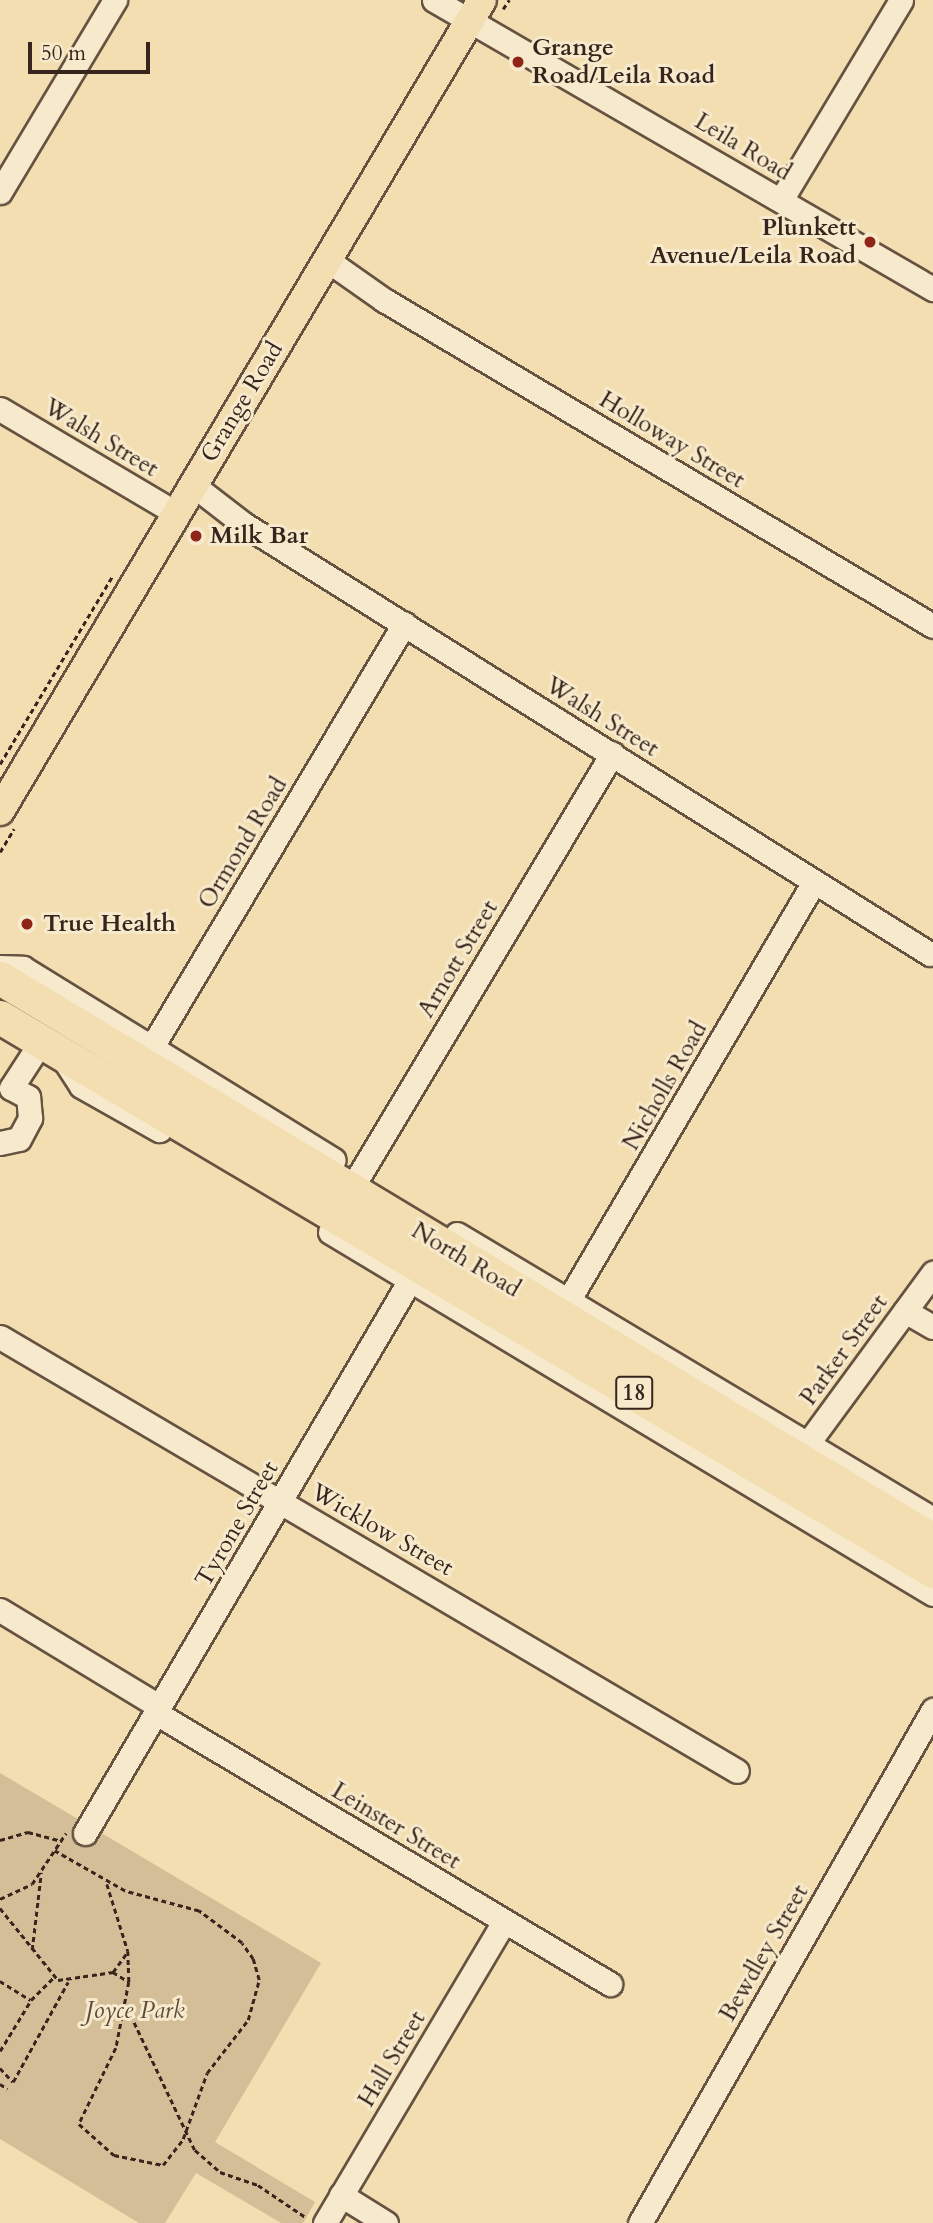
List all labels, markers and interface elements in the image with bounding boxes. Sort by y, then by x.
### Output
scale bar [32,28,154,72]
place label: Grange Road/Leila Road [532,34,715,90]
text: 50 m [41,39,86,68]
marker: Grange Road/Leila Road [510,54,526,70]
street label: Leila Road [689,107,797,187]
place label: Plunkett Avenue/Leila Road [650,214,856,270]
marker: Plunkett Avenue/Leila Road [862,234,878,250]
street label: Grange Road [195,337,289,467]
street label: Holloway Street [594,385,750,495]
street label: Walsh Street [39,393,163,483]
place label: Milk Bar [210,522,308,550]
marker: Milk Bar [188,528,204,544]
street label: Walsh Street [540,671,664,763]
street label: Ormond Road [192,772,294,914]
street label: Arnott Street [412,895,504,1023]
place label: True Health [43,910,176,938]
marker: True Health [17,914,37,934]
street label: Nicholls Road [617,1017,713,1155]
street label: North Road [406,1216,526,1304]
street label: Parker Street [794,1289,894,1411]
road number: 18 [615,1374,653,1412]
street label: Tyrone Street [189,1456,285,1592]
street label: Wicklow Street [306,1478,458,1582]
street label: Leinster Street [326,1776,466,1876]
street label: Bewdley Street [713,1880,815,2026]
park label: Joyce Park [85,1997,185,2025]
street label: Hall Street [352,2006,432,2112]

